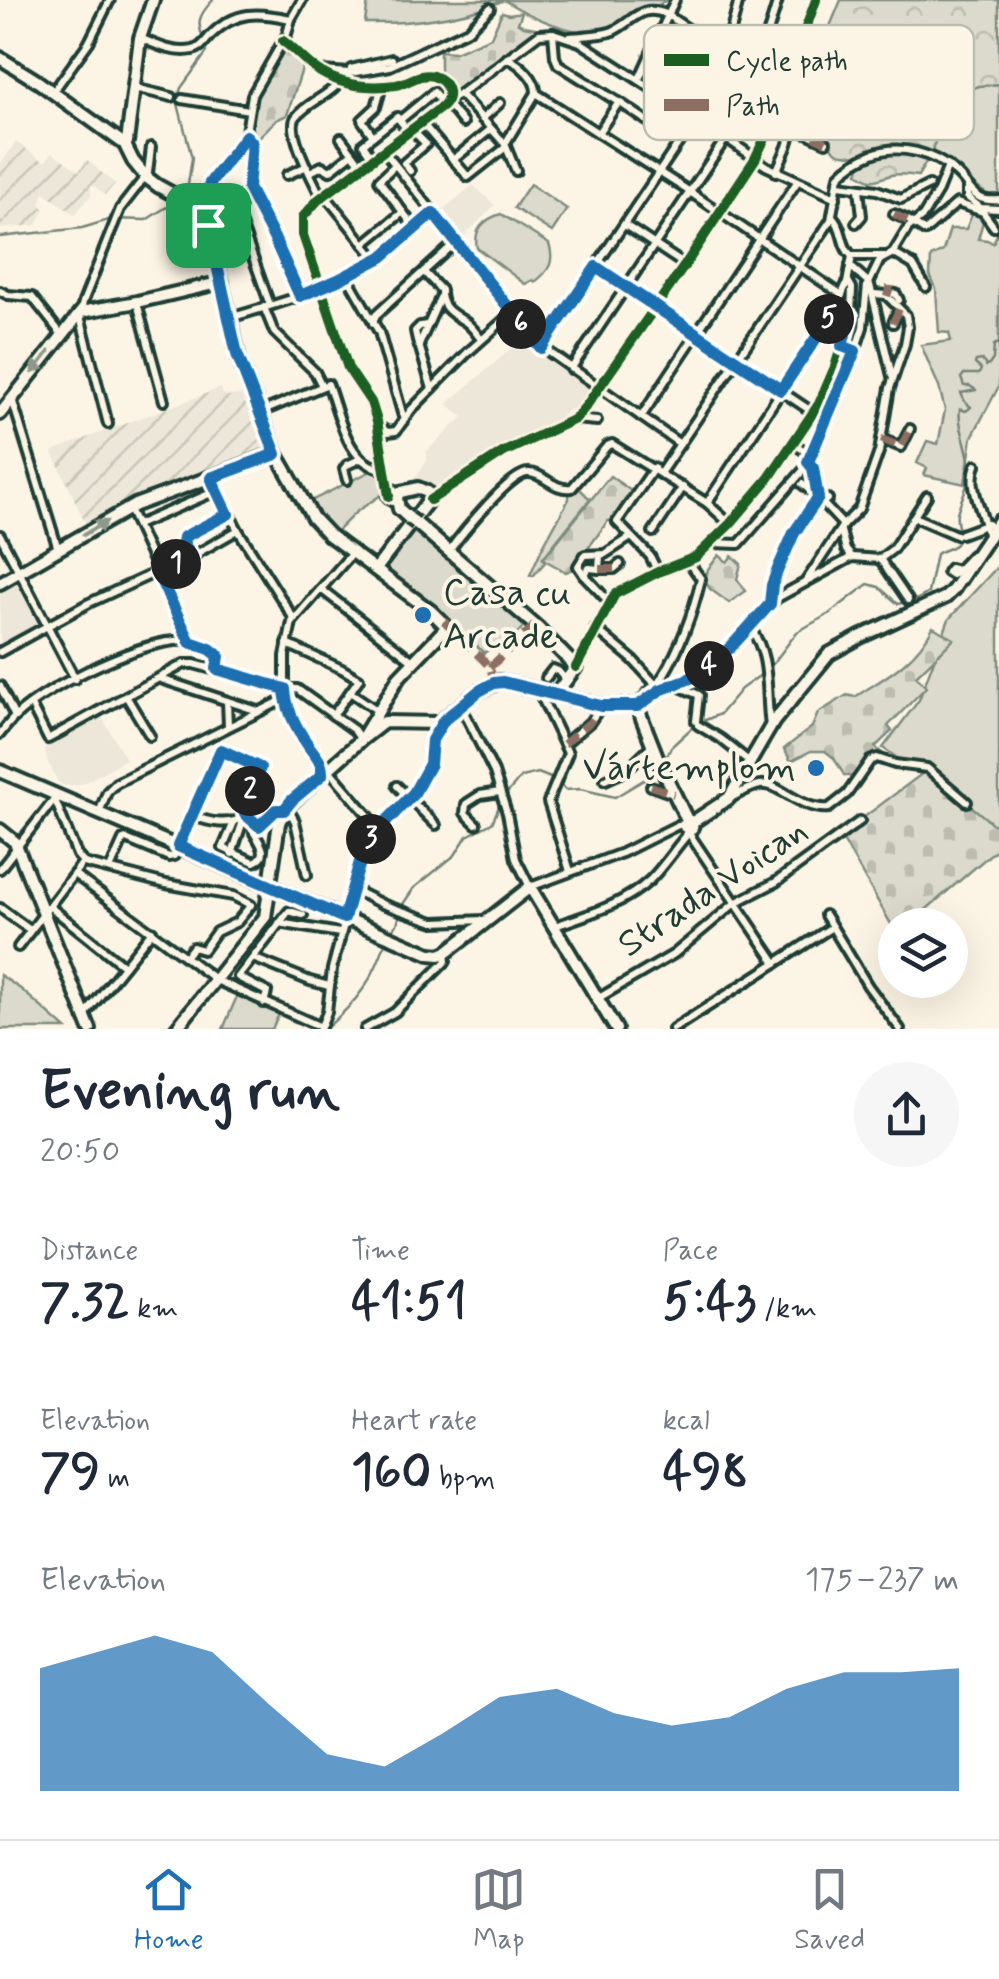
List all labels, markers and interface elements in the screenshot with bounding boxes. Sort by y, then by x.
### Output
legend [644,25,974,140]
text: Cycle path [726,44,848,81]
text: Path [726,89,780,126]
pin [166,183,251,268]
icon: arrive [181,198,236,253]
pin: 5 [804,294,854,344]
pin: 6 [496,299,546,349]
text: 5 [821,300,837,337]
text: 6 [514,305,528,342]
one-way arrow [31,349,52,374]
one-way arrow [81,520,109,537]
pin: 1 [151,539,201,589]
text: 1 [170,545,182,582]
place label: Casa cu Arcade [443,569,571,662]
marker: Casa cu Arcade [412,604,434,626]
pin: 4 [684,641,734,691]
text: 4 [701,647,717,684]
place label: Vártemplom [583,744,796,793]
marker: Vártemplom [805,757,827,779]
pin: 2 [225,766,275,816]
text: 2 [243,772,257,809]
street label: Strada Voican [609,807,817,969]
pin: 3 [346,814,396,864]
text: 3 [365,820,377,857]
map controls [878,908,968,998]
button: layers [878,908,968,998]
text: Evening run [40,1057,340,1129]
button: share [854,1062,959,1167]
text: 20:50 [40,1131,120,1173]
text: Distance [40,1233,138,1270]
text: Time [351,1233,410,1270]
text: Pace [663,1233,718,1270]
text: 7.32 [40,1270,130,1336]
text: 41:51 [351,1270,467,1336]
text: 5:43 [663,1270,756,1336]
text: km [130,1291,178,1328]
text: /km [756,1291,817,1328]
text: Elevation [40,1403,150,1440]
text: Heart rate [351,1403,477,1440]
text: kcal [663,1403,710,1440]
text: 79 [40,1440,100,1506]
text: 160 [351,1440,431,1506]
text: 498 [663,1440,749,1506]
text: m [100,1461,130,1498]
text: bpm [431,1461,495,1498]
text: Elevation [40,1559,166,1601]
text: 175–237 m [805,1559,959,1601]
tab: Home [134,1862,204,1959]
tab: Map [471,1862,526,1959]
tab: Saved [794,1862,865,1959]

